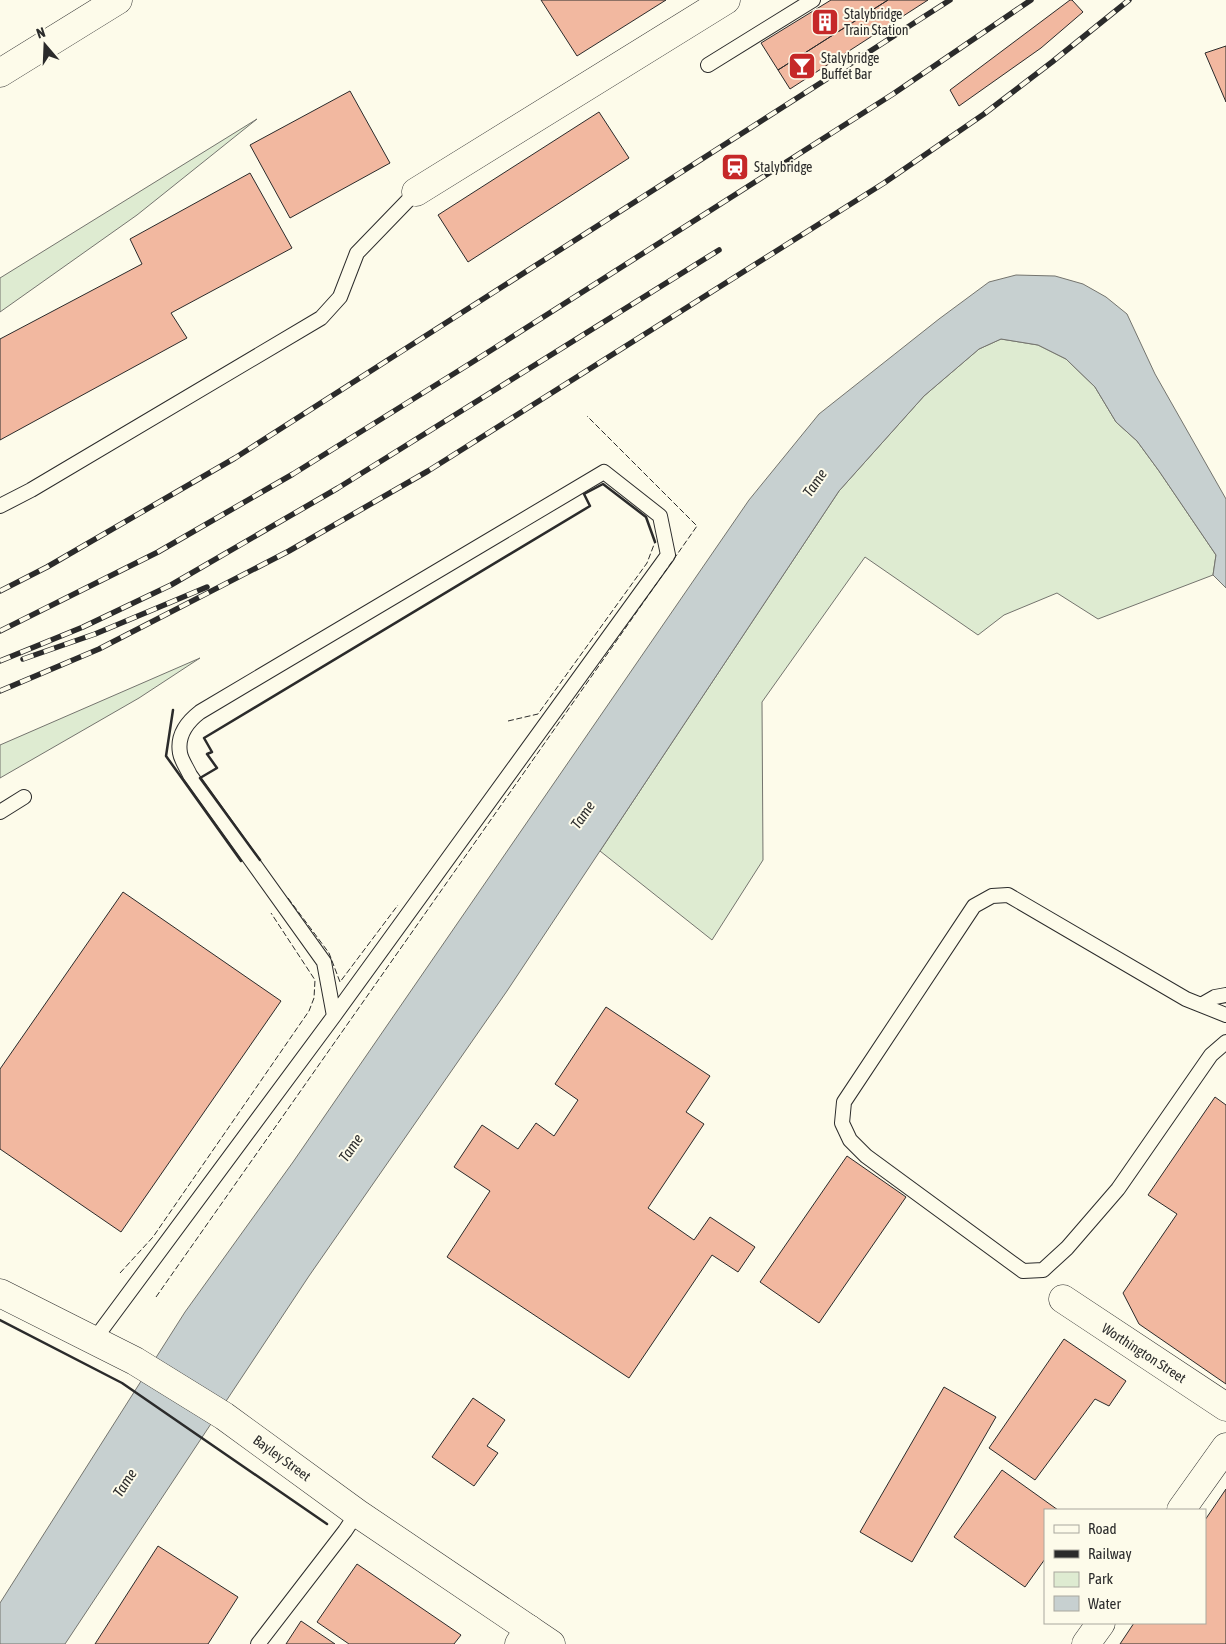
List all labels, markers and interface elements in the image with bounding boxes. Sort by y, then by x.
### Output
place label: Stalybridge Train Station [844,6,909,38]
building icon: Stalybridge Train Station [810,7,840,37]
north arrow [20,20,70,70]
text: N [34,24,47,42]
place label: Stalybridge Buffet Bar [821,50,879,82]
bar icon: Stalybridge Buffet Bar [787,51,817,81]
station icon: Stalybridge [720,152,750,182]
place label: Stalybridge [754,159,812,175]
water label: Tame [799,465,830,500]
water label: Tame [567,797,598,832]
water label: Tame [335,1130,366,1165]
street label: Worthington Street [1099,1320,1189,1386]
street label: Bayley Street [250,1432,314,1484]
water label: Tame [109,1465,140,1500]
legend [1044,1509,1206,1624]
text: Road [1088,1520,1117,1537]
text: Railway [1088,1545,1132,1562]
text: Park [1088,1570,1113,1587]
text: Water [1088,1595,1121,1612]

